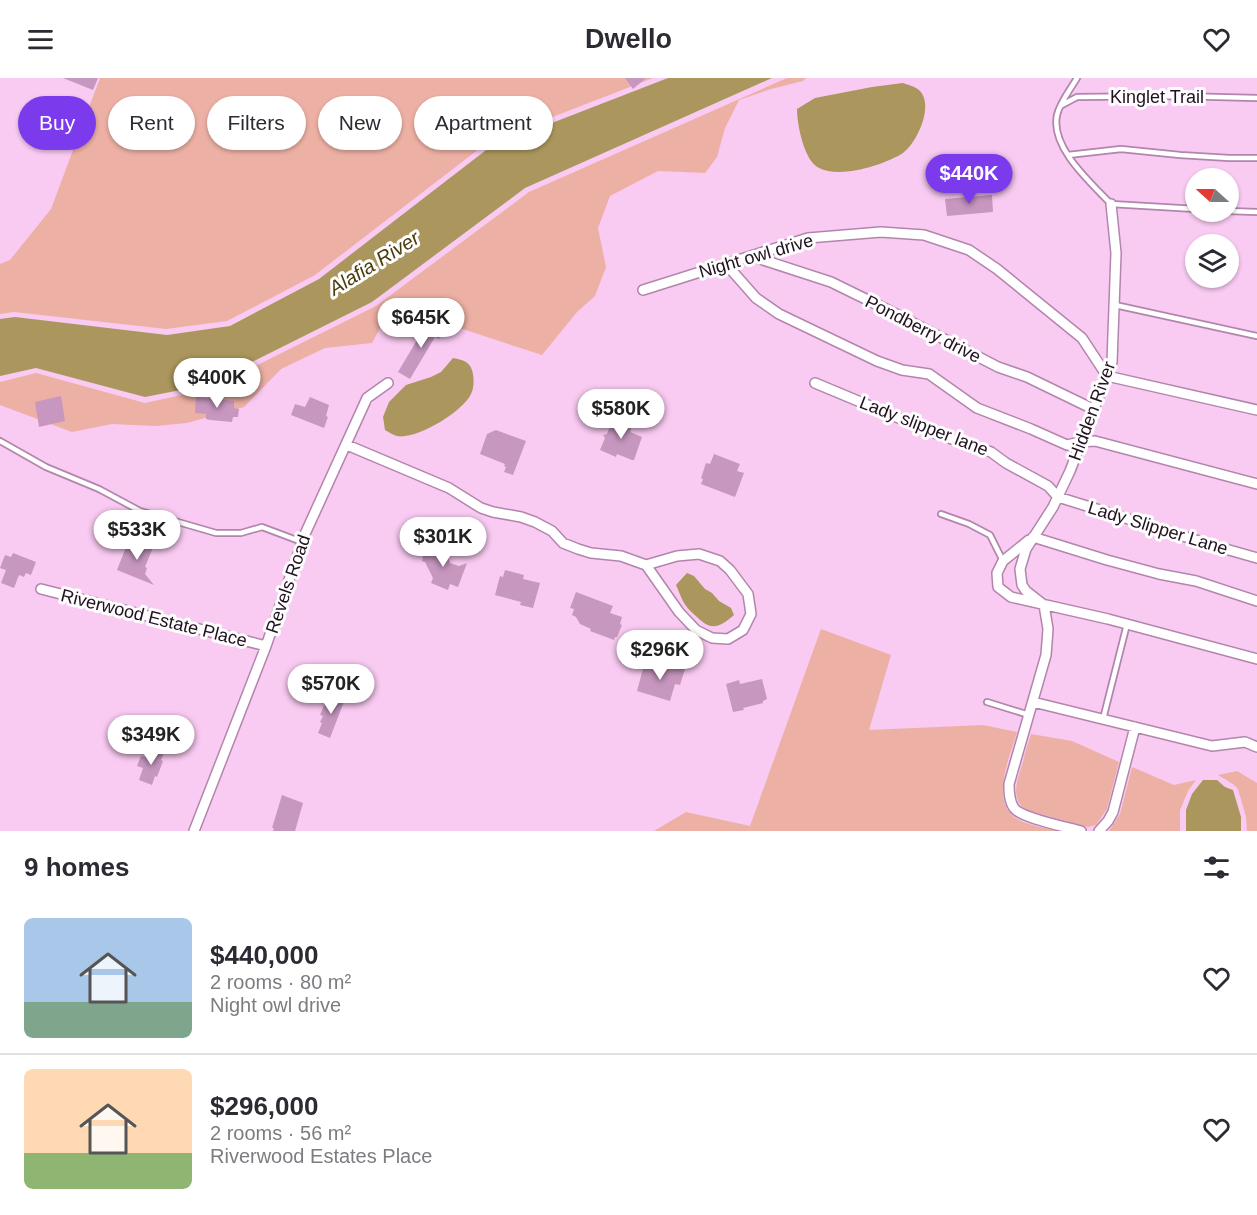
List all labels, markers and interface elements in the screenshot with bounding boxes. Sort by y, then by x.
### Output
icon: menu [24,23,57,56]
icon: heart [1200,23,1233,56]
text: Dwello [585,24,672,54]
street label: Kinglet Trail [1110,87,1204,107]
chip: Buy [18,96,96,150]
chip: Rent [108,96,195,150]
chip: Filters [207,96,306,150]
chip: New [318,96,402,150]
chip: Apartment [414,96,553,150]
pin: $440K [927,154,1011,205]
text: $440K [940,162,998,184]
north arrow [1185,168,1239,222]
map controls [1185,168,1239,288]
water label: Alafia River [324,226,424,300]
street label: Night owl drive [697,230,815,282]
button: layers [1185,234,1239,288]
street label: Pondberry drive [862,291,984,367]
pin: $645K [379,298,463,349]
text: $645K [392,306,450,328]
pin: $400K [175,358,259,409]
street label: Hidden River [1065,359,1119,463]
text: $400K [188,366,246,388]
pin: $580K [579,389,663,440]
street label: Lady slipper lane [857,392,991,460]
text: $580K [592,397,650,419]
street label: Lady Slipper Lane [1086,497,1230,559]
pin: $533K [95,510,179,561]
pin: $301K [401,517,485,568]
text: $533K [108,518,166,540]
text: $301K [414,525,472,547]
street label: Revels Road [262,532,314,636]
street label: Riverwood Estate Place [59,585,249,651]
pin: $296K [618,630,702,681]
text: $296K [631,638,689,660]
pin: $570K [289,664,373,715]
text: $570K [302,672,360,694]
pin: $349K [109,715,193,766]
text: $349K [122,723,180,745]
icon: filters [1200,851,1233,884]
text: 9 homes [24,852,130,882]
text: $440,000 [210,940,318,970]
icon: home [72,942,144,1014]
icon: heart [1200,962,1233,995]
text: 2 rooms · 80 m² [210,971,351,993]
text: Night owl drive [210,994,341,1016]
text: $296,000 [210,1091,318,1121]
icon: home [72,1093,144,1165]
icon: heart [1200,1113,1233,1146]
text: 2 rooms · 56 m² [210,1122,351,1144]
text: Riverwood Estates Place [210,1145,432,1167]

